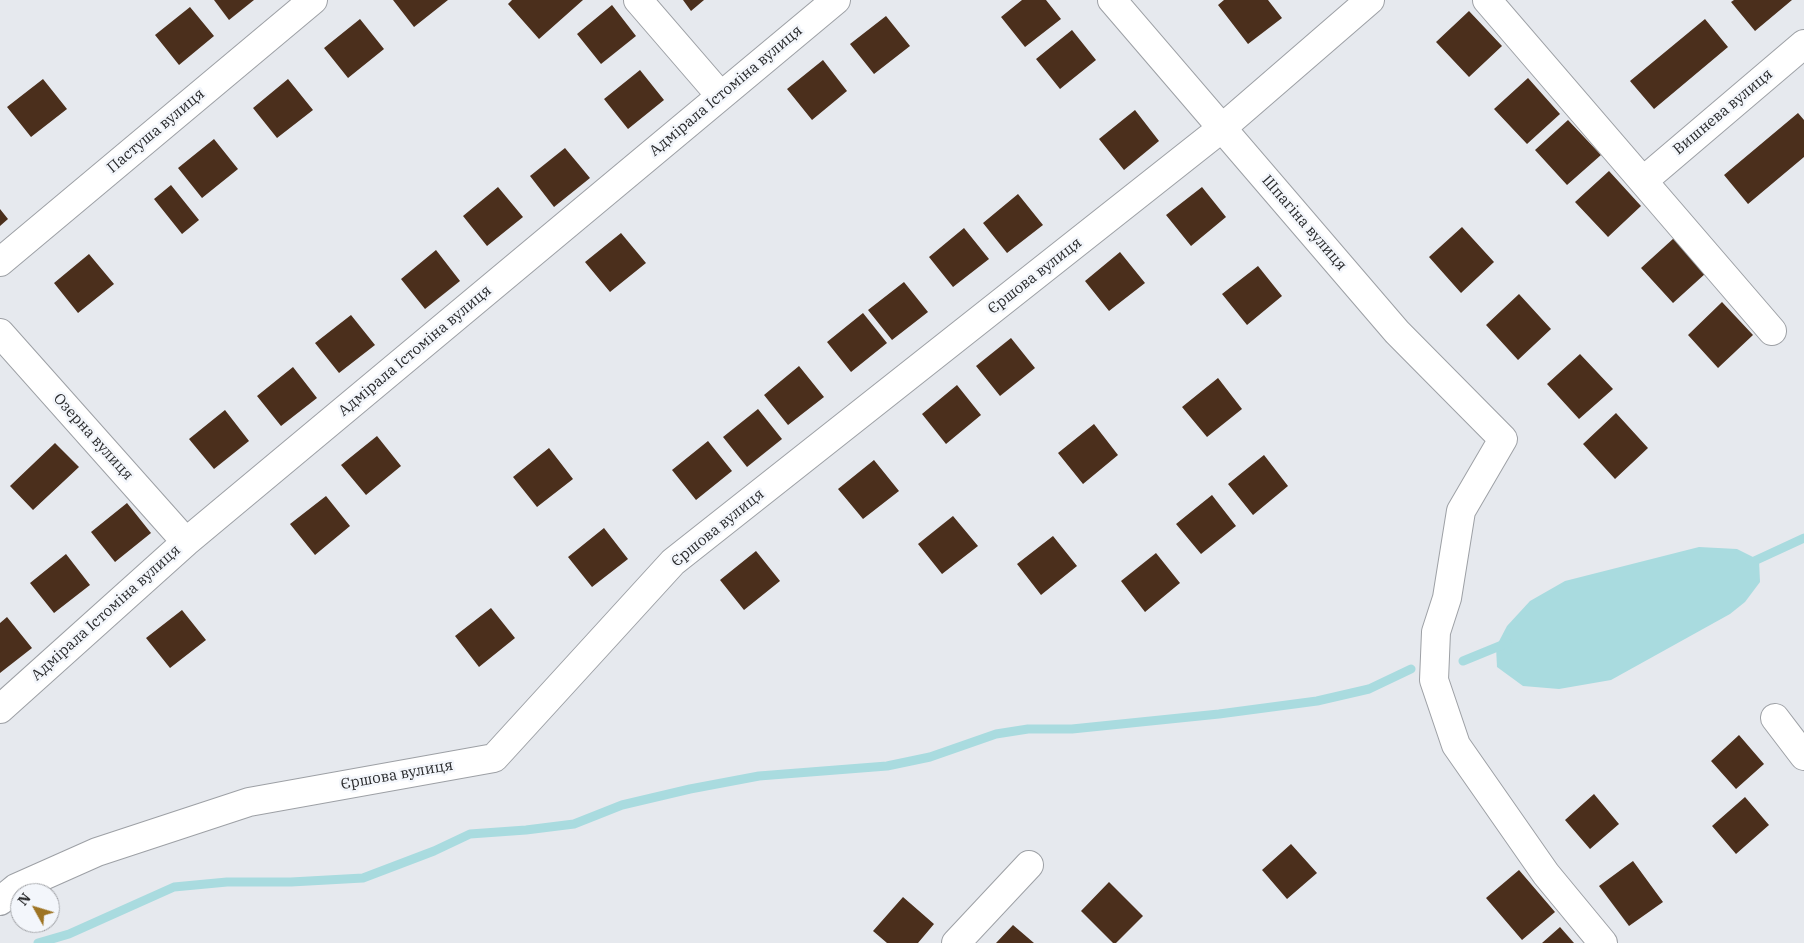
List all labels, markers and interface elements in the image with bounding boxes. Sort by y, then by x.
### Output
street label: Адмірала Істоміна вулиця [646,22,806,160]
street label: Вишнева вулиця [1670,65,1776,159]
street label: Пастуша вулиця [104,85,208,177]
street label: Шпагіна вулиця [1258,172,1350,274]
street label: Єршова вулиця [985,234,1085,318]
street label: Адмірала Істоміна вулиця [335,282,495,420]
street label: Озерна вулиця [49,390,137,484]
street label: Єршова вулиця [668,485,768,571]
street label: Адмірала Істоміна вулиця [28,541,184,685]
street label: Єршова вулиця [339,756,455,794]
north arrow [10,883,60,933]
text: N [14,889,35,909]

